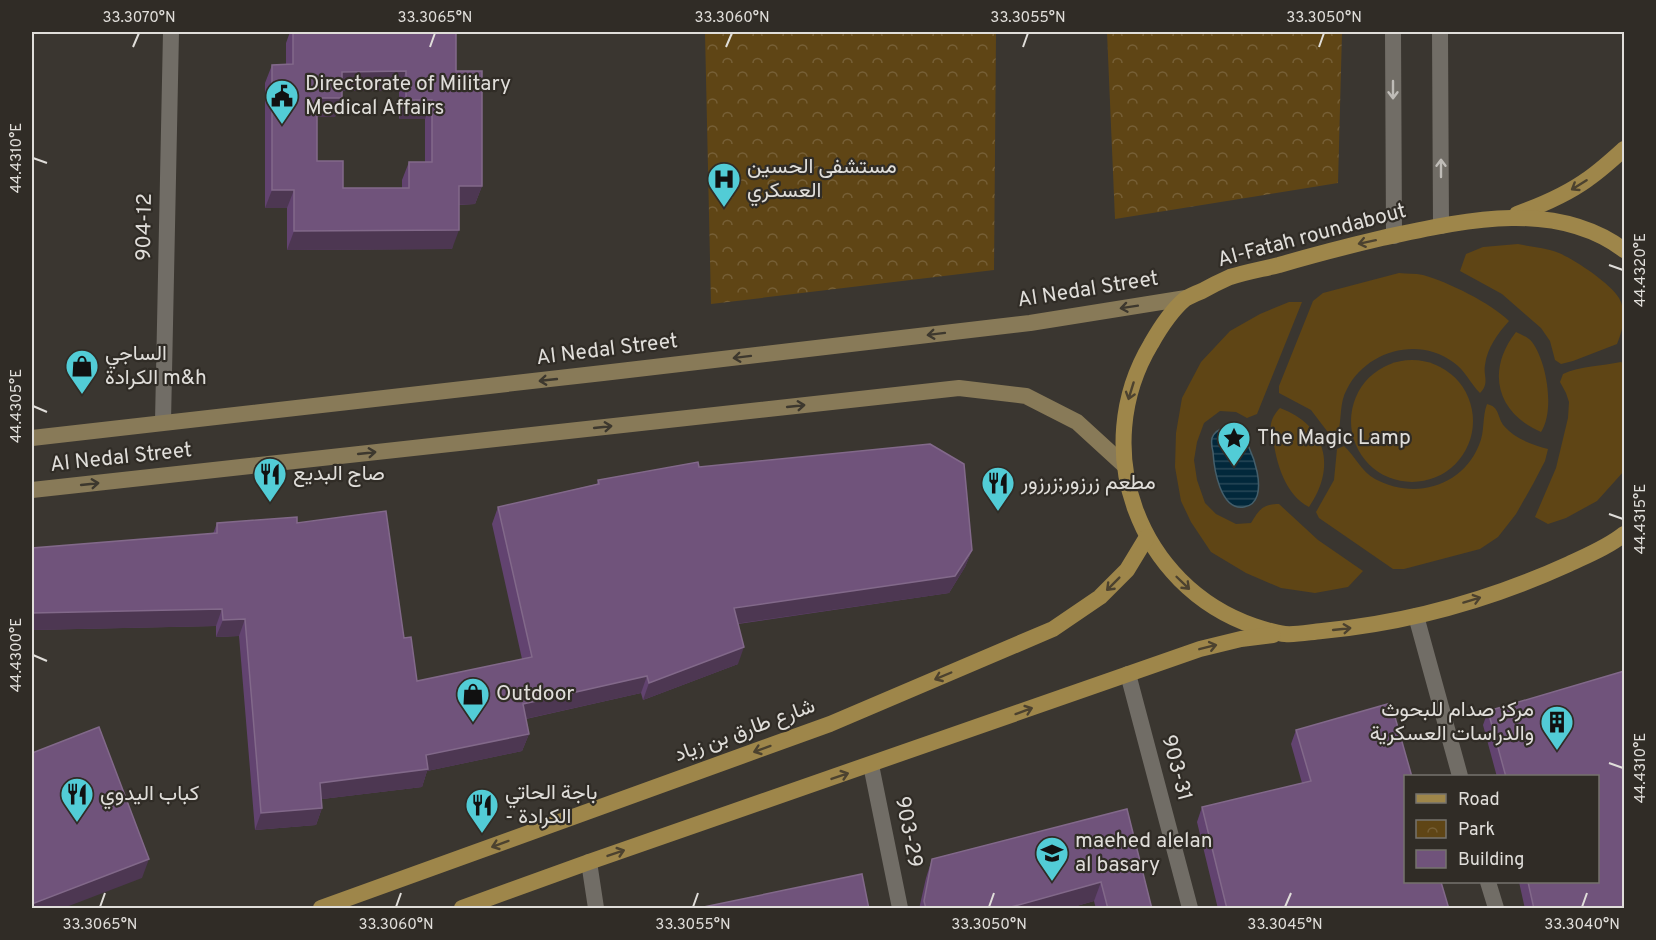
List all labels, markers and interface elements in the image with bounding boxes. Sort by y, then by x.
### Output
text: 33.3070°N [102,9,176,28]
text: 33.3065°N [398,9,472,28]
text: 33.3060°N [694,9,770,28]
text: 33.3055°N [990,9,1066,28]
text: 33.3050°N [1286,9,1362,28]
place label: Directorate of Military Medical Affairs [305,71,511,122]
public building icon: Directorate of Military Medical Affairs [264,78,300,125]
one-way arrow [1387,79,1399,99]
text: 44.4310°E [8,123,27,193]
place label: مستشفى الحسين العسكري [747,154,897,207]
one-way arrow [1435,158,1447,178]
hospital icon: مستشفى الحسين العسكري [706,161,742,208]
one-way arrow [1571,179,1587,191]
street label: 904-12 [131,193,159,261]
street label: Al-Fatah roundabout [1215,198,1409,274]
text: 44.4320°E [1632,233,1651,307]
one-way arrow [1358,236,1377,248]
street label: Al Nedal Street [1016,266,1160,314]
one-way arrow [1119,302,1139,313]
street label: Al Nedal Street [535,328,679,372]
one-way arrow [926,329,946,340]
place label: الساجي الكرادة m&h [105,341,207,392]
shop icon: الساجي الكرادة m&h [64,348,100,395]
one-way arrow [733,352,752,363]
text: 44.4305°E [8,369,27,443]
one-way arrow [539,374,559,385]
one-way arrow [1125,381,1136,400]
one-way arrow [786,400,806,411]
place icon: The Magic Lamp [1216,420,1252,467]
one-way arrow [592,421,612,432]
place label: The Magic Lamp [1257,425,1411,452]
street label: Al Nedal Street [49,437,193,479]
one-way arrow [357,447,376,458]
restaurant icon: صاج البديع [252,456,288,503]
place label: صاج البديع [293,461,385,488]
restaurant icon: مطعم زرزور;زرزور [980,465,1016,512]
place label: مطعم زرزور;زرزور [1020,470,1156,497]
one-way arrow [79,478,99,489]
text: 44.4315°E [1632,484,1651,554]
one-way arrow [1176,575,1191,590]
one-way arrow [1106,577,1121,592]
one-way arrow [1462,593,1481,604]
text: 44.4300°E [8,618,27,692]
one-way arrow [1331,623,1351,634]
one-way arrow [1198,641,1217,653]
one-way arrow [934,671,953,682]
shop icon: Outdoor [455,676,491,723]
place label: Outdoor [496,681,575,708]
street label: شارع طارق بن زياد [671,693,819,769]
place label: مركز صدام للبحوث والدراسات العسكرية [1370,697,1534,748]
one-way arrow [1014,704,1033,715]
building icon: مركز صدام للبحوث والدراسات العسكرية [1539,704,1575,751]
street label: 903-31 [1154,732,1198,804]
text: 44.4310°E [1632,733,1651,803]
one-way arrow [753,744,772,755]
one-way arrow [830,769,849,780]
legend [1404,775,1599,883]
restaurant icon: كباب اليدوي [59,776,95,823]
place label: باجة الحاتي - الكرادة [505,780,597,831]
place label: كباب اليدوي [100,781,199,810]
restaurant icon: باجة الحاتي - الكرادة [464,787,500,834]
text: Road [1458,789,1500,812]
street label: 903-29 [888,794,928,870]
text: Park [1458,819,1495,842]
place label: maehed alelan al basary [1075,828,1213,879]
school or university icon: maehed alelan al basary [1034,835,1070,882]
one-way arrow [491,840,510,851]
one-way arrow [606,847,625,858]
text: Building [1458,849,1524,872]
text: 33.3065°N [63,916,137,935]
text: 33.3060°N [358,916,434,935]
text: 33.3055°N [655,916,731,935]
text: 33.3050°N [951,916,1027,935]
text: 33.3045°N [1247,916,1323,935]
text: 33.3040°N [1544,916,1620,935]

